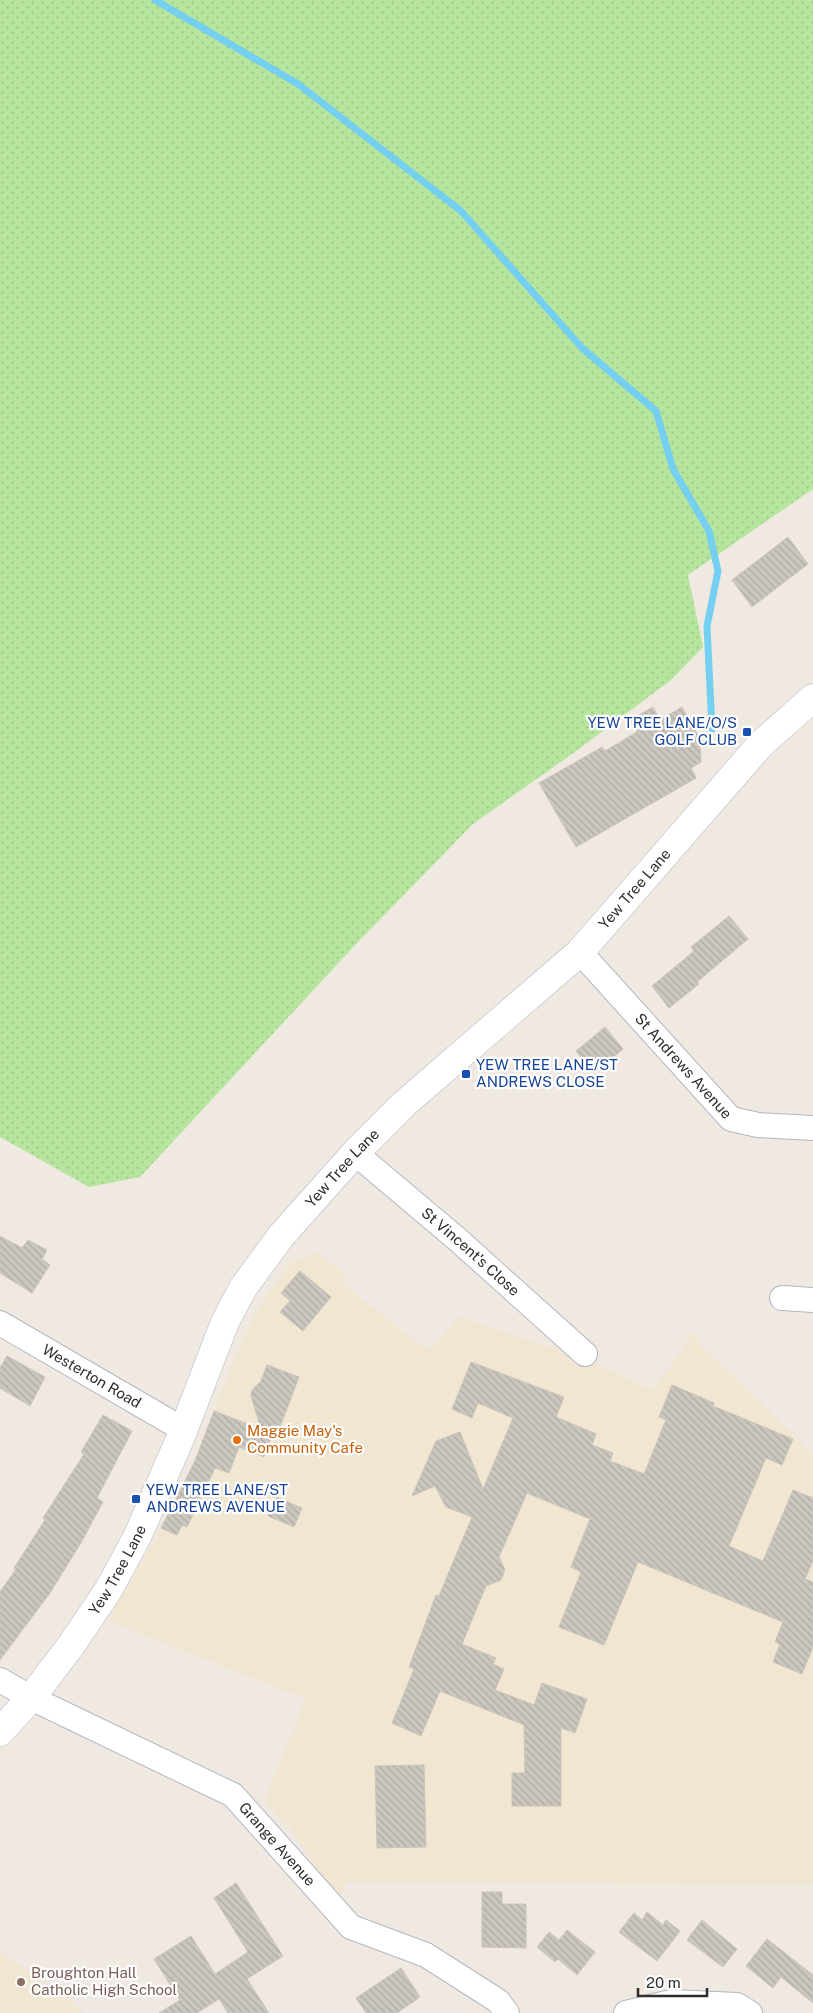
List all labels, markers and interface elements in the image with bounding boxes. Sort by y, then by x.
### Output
place label: YEW TREE LANE/O/S GOLF CLUB [587,714,737,748]
marker: YEW TREE LANE/O/S GOLF CLUB [741,726,753,738]
street label: Yew Tree Lane [595,845,674,932]
street label: St Andrews Avenue [632,1010,736,1122]
place label: YEW TREE LANE/ST ANDREWS CLOSE [476,1056,618,1090]
marker: YEW TREE LANE/ST ANDREWS CLOSE [460,1068,472,1080]
street label: Yew Tree Lane [302,1125,382,1210]
street label: St Vincent's Close [418,1204,523,1299]
street label: Westerton Road [40,1341,144,1411]
place label: Maggie May's Community Cafe [247,1422,363,1456]
marker: Maggie May's Community Cafe [231,1434,243,1446]
place label: YEW TREE LANE/ST ANDREWS AVENUE [146,1481,288,1515]
marker: YEW TREE LANE/ST ANDREWS AVENUE [130,1493,142,1505]
street label: Yew Tree Lane [85,1522,149,1618]
street label: Grange Avenue [236,1799,319,1889]
place label: Broughton Hall Catholic High School [31,1964,177,1998]
scale bar [638,1966,707,1998]
text: 20 m [646,1974,681,1991]
marker: Broughton Hall Catholic High School [15,1976,27,1988]

